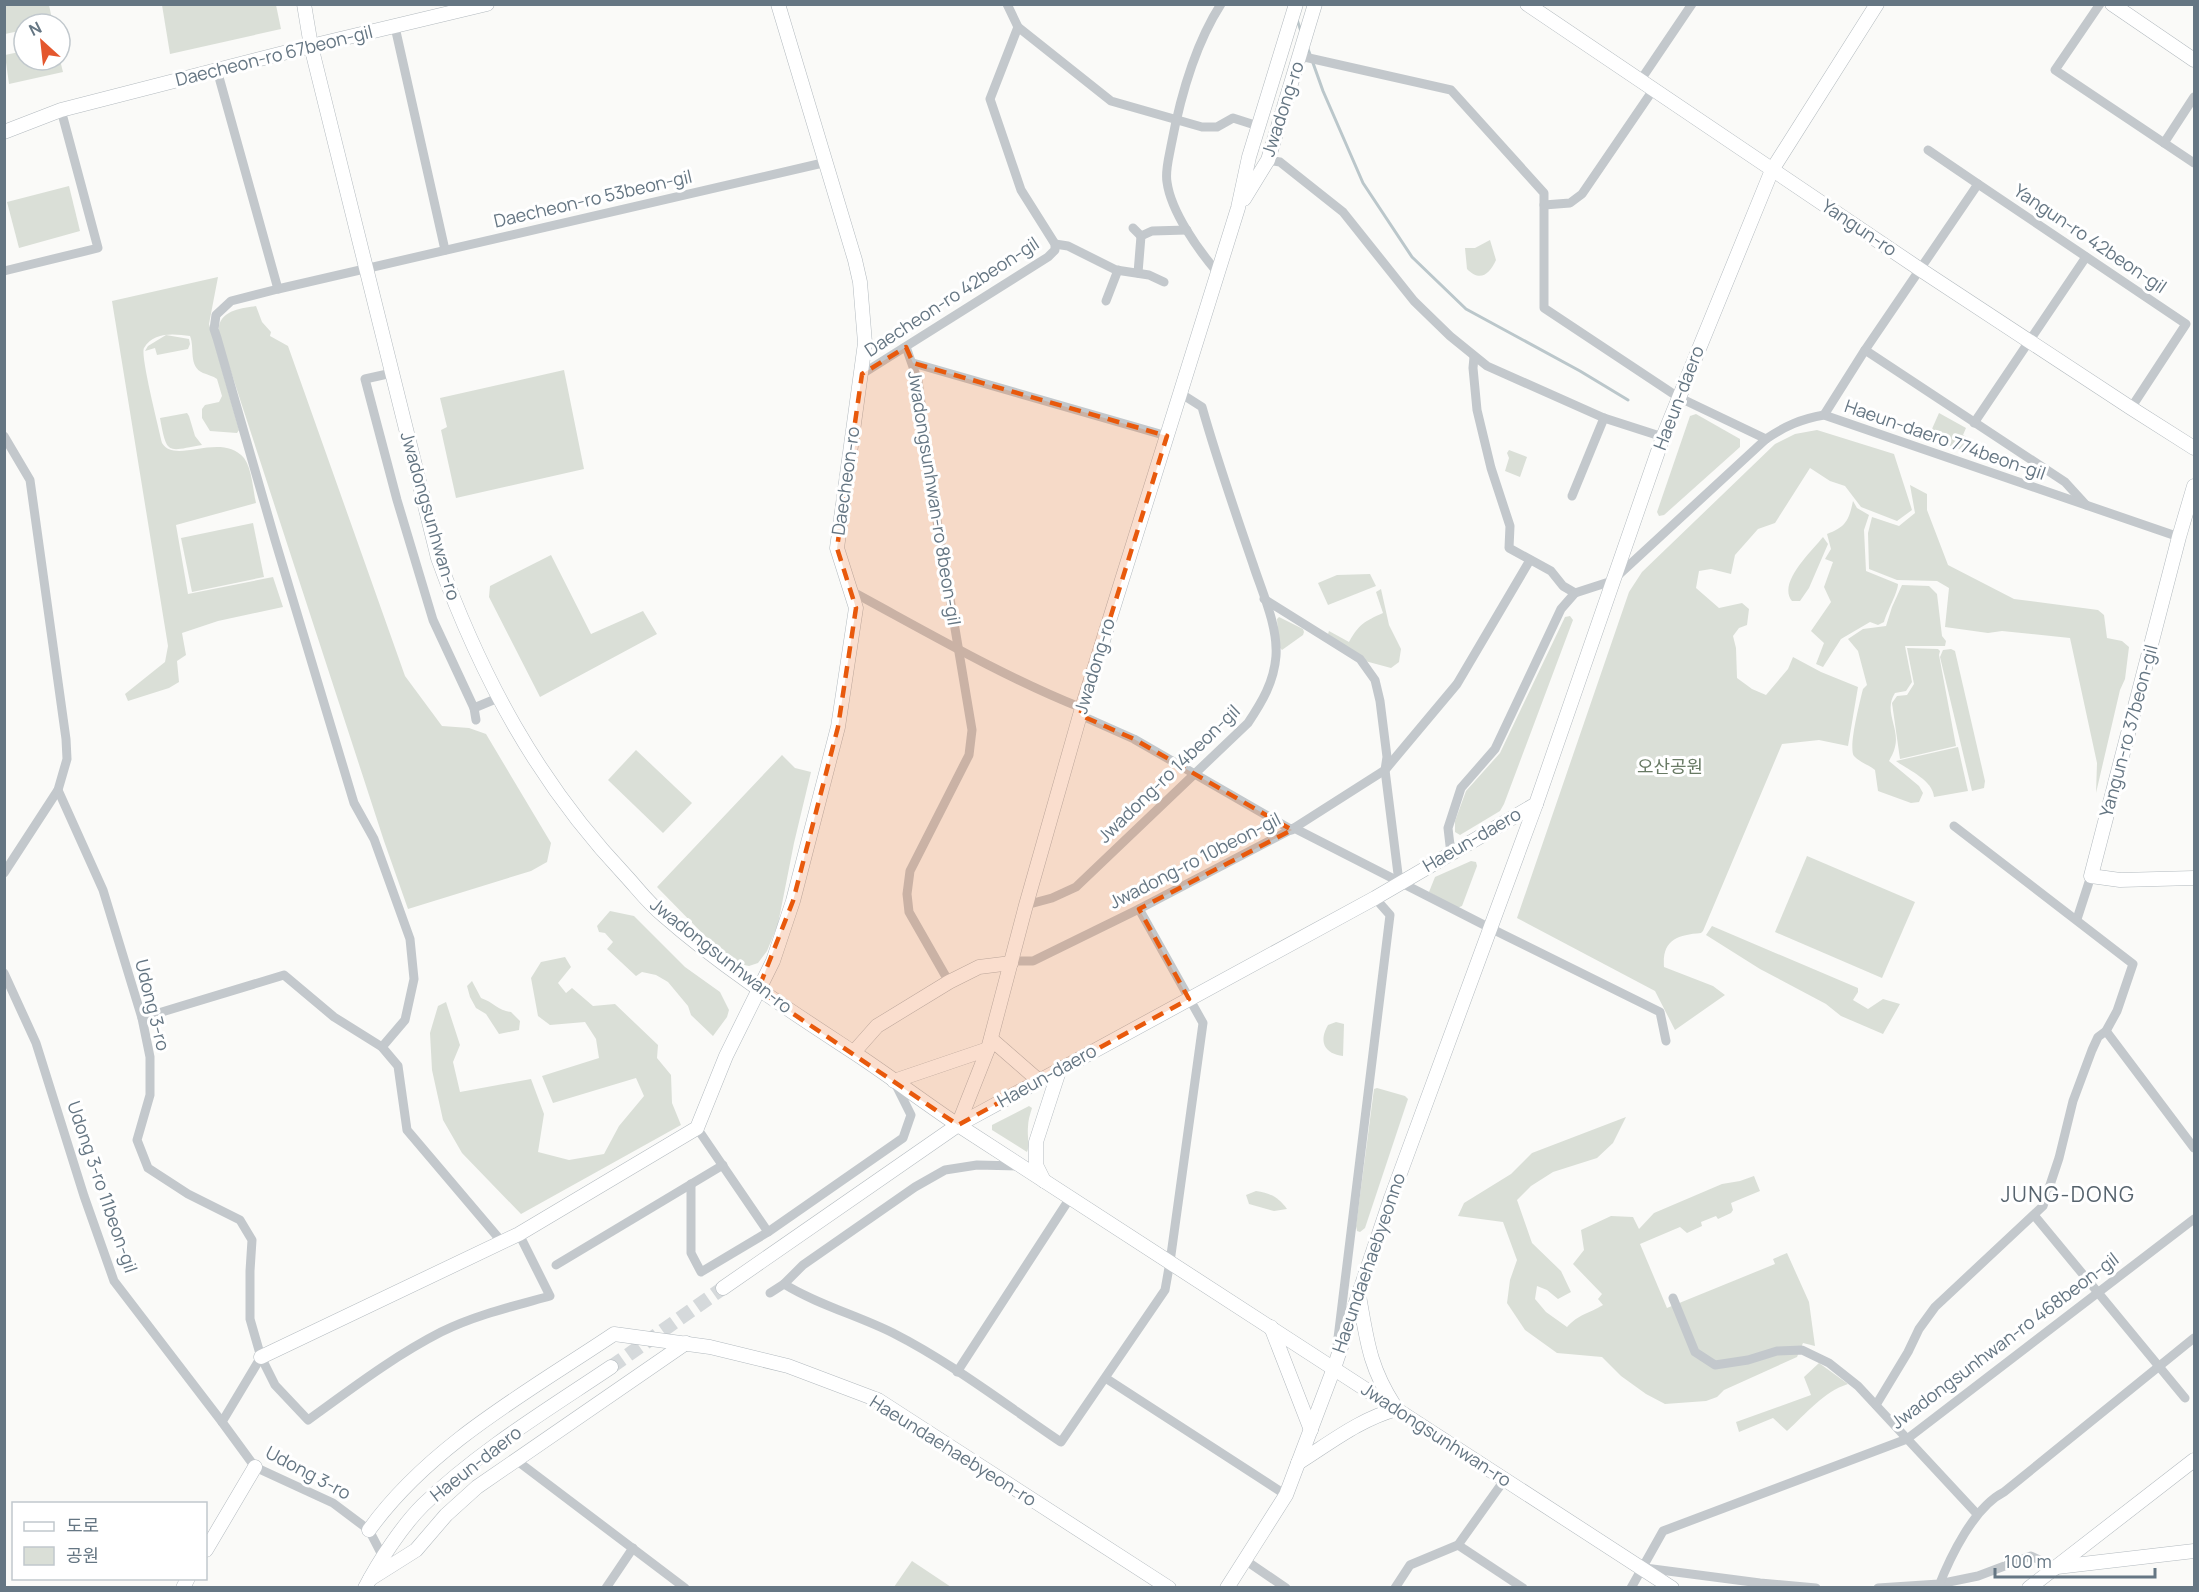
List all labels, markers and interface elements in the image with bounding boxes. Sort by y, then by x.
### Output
north arrow [12,12,72,72]
text: N [25,16,45,41]
street label: Daecheon-ro 67beon-gil [173,19,375,91]
street label: Jwadong-ro [1255,58,1309,159]
street label: Daecheon-ro 53beon-gil [491,164,694,233]
street label: Yangun-ro 42beon-gil [2009,178,2172,298]
street label: Yangun-ro [1817,193,1902,261]
street label: Daecheon-ro 42beon-gil [860,231,1043,362]
street label: Haeun-daero [1647,342,1709,453]
street label: Jwadongsunhwan-ro 8beon-gil [903,369,967,627]
street label: Haeun-daero 774beon-gil [1842,393,2049,485]
street label: Daecheon-ro [825,425,865,537]
street label: Jwadongsunhwan-ro [395,429,467,603]
street label: Jwadong-ro [1068,615,1120,716]
street label: Yangun-ro 37beon-gil [2093,642,2163,820]
street label: Jwadong-ro 14beon-gil [1092,699,1245,848]
park label: 오산공원 [1637,754,1703,778]
street label: Haeun-daero [1418,801,1525,877]
street label: Jwadong-ro 10beon-gil [1105,806,1284,914]
street label: Jwadongsunhwan-ro [646,892,798,1018]
street label: Udong 3-ro [130,957,176,1053]
street label: Haeun-daero [993,1038,1100,1112]
street label: Udong 3-ro 11beon-gil [62,1098,144,1276]
street label: Haeundaehaebyeonno [1326,1169,1410,1356]
district label: JUNG-DONG [2001,1180,2135,1208]
street label: Jwadongsunhwan-ro 468beon-gil [1886,1247,2123,1434]
street label: Jwadongsunhwan-ro [1357,1377,1516,1492]
street label: Haeundaehaebyeon-ro [866,1389,1041,1511]
street label: Haeun-daero [425,1420,526,1507]
street label: Udong 3-ro [262,1440,355,1505]
legend [12,1502,207,1580]
text: 도로 [66,1513,99,1537]
scale bar [1995,1541,2156,1579]
text: 공원 [66,1543,99,1567]
text: 100 m [2004,1549,2052,1573]

